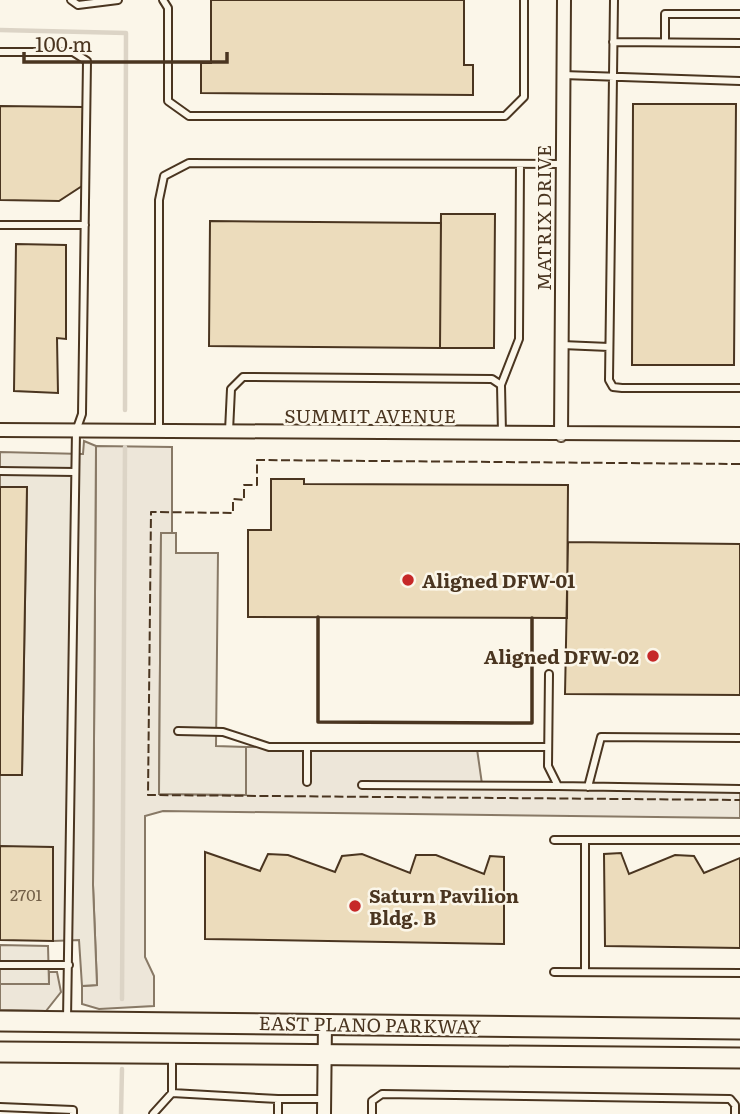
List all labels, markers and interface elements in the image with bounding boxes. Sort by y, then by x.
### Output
scale bar [24,21,228,65]
text: 100 m [35,27,92,58]
street label: MATRIX DRIVE [529,145,557,291]
street label: SUMMIT AVENUE [284,401,456,429]
place label: Aligned DFW-01 [422,566,575,594]
marker: Aligned DFW-01 [400,572,416,588]
place label: Aligned DFW-02 [484,642,639,670]
marker: Aligned DFW-02 [645,648,661,664]
place label: Saturn Pavilion Bldg. B [369,881,519,931]
house number: 2701 [10,882,42,906]
marker: Saturn Pavilion Bldg. B [347,898,363,914]
street label: EAST PLANO PARKWAY [258,1008,482,1040]

